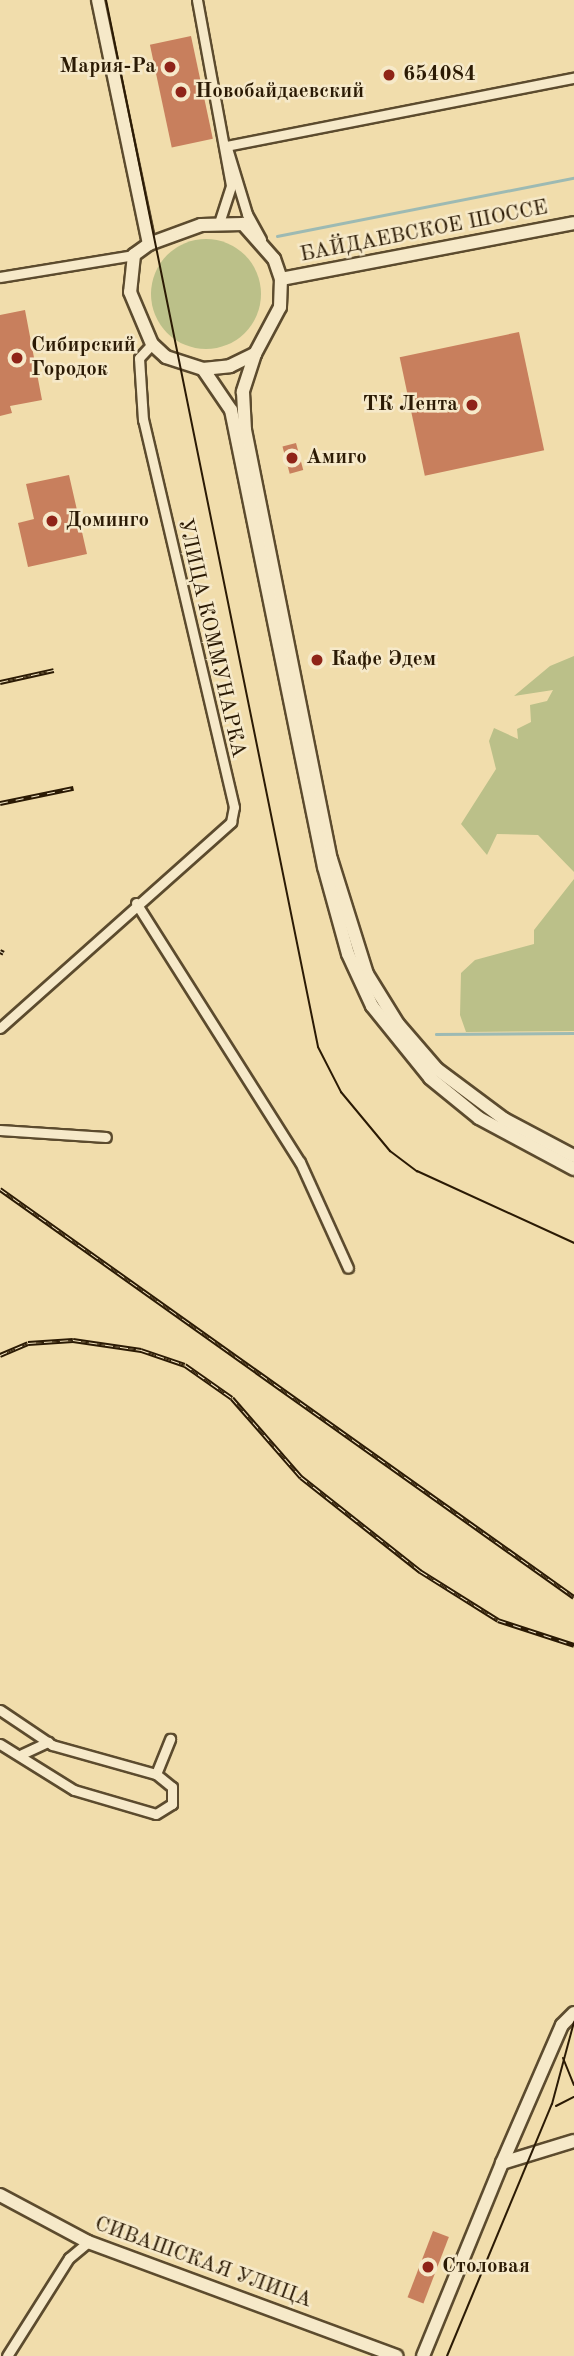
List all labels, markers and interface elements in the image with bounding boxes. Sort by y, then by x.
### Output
place label: Мария-Ра [60,54,156,80]
marker: Мария-Ра [162,59,178,75]
place label: 654084 [403,62,476,88]
marker: 654084 [381,67,397,83]
place label: Новобайдаевский [195,79,364,105]
marker: Новобайдаевский [173,84,189,100]
street label: БАЙДАЕВСКОЕ ШОССЕ [298,196,550,268]
place label: Сибирский Городок [31,333,136,383]
marker: Сибирский Городок [9,350,25,366]
place label: ТК Лента [363,392,458,418]
marker: ТК Лента [464,397,480,413]
place label: Амиго [306,445,367,471]
marker: Амиго [284,450,300,466]
place label: Доминго [66,508,149,534]
marker: Доминго [44,513,60,529]
street label: УЛИЦА КОММУНАРКА [171,516,251,760]
place label: Кафе Эдем [331,647,436,673]
marker: Кафе Эдем [309,652,325,668]
street label: СИВАШСКАЯ УЛИЦА [91,2212,315,2314]
place label: Столовая [442,2254,530,2280]
marker: Столовая [420,2259,436,2275]

